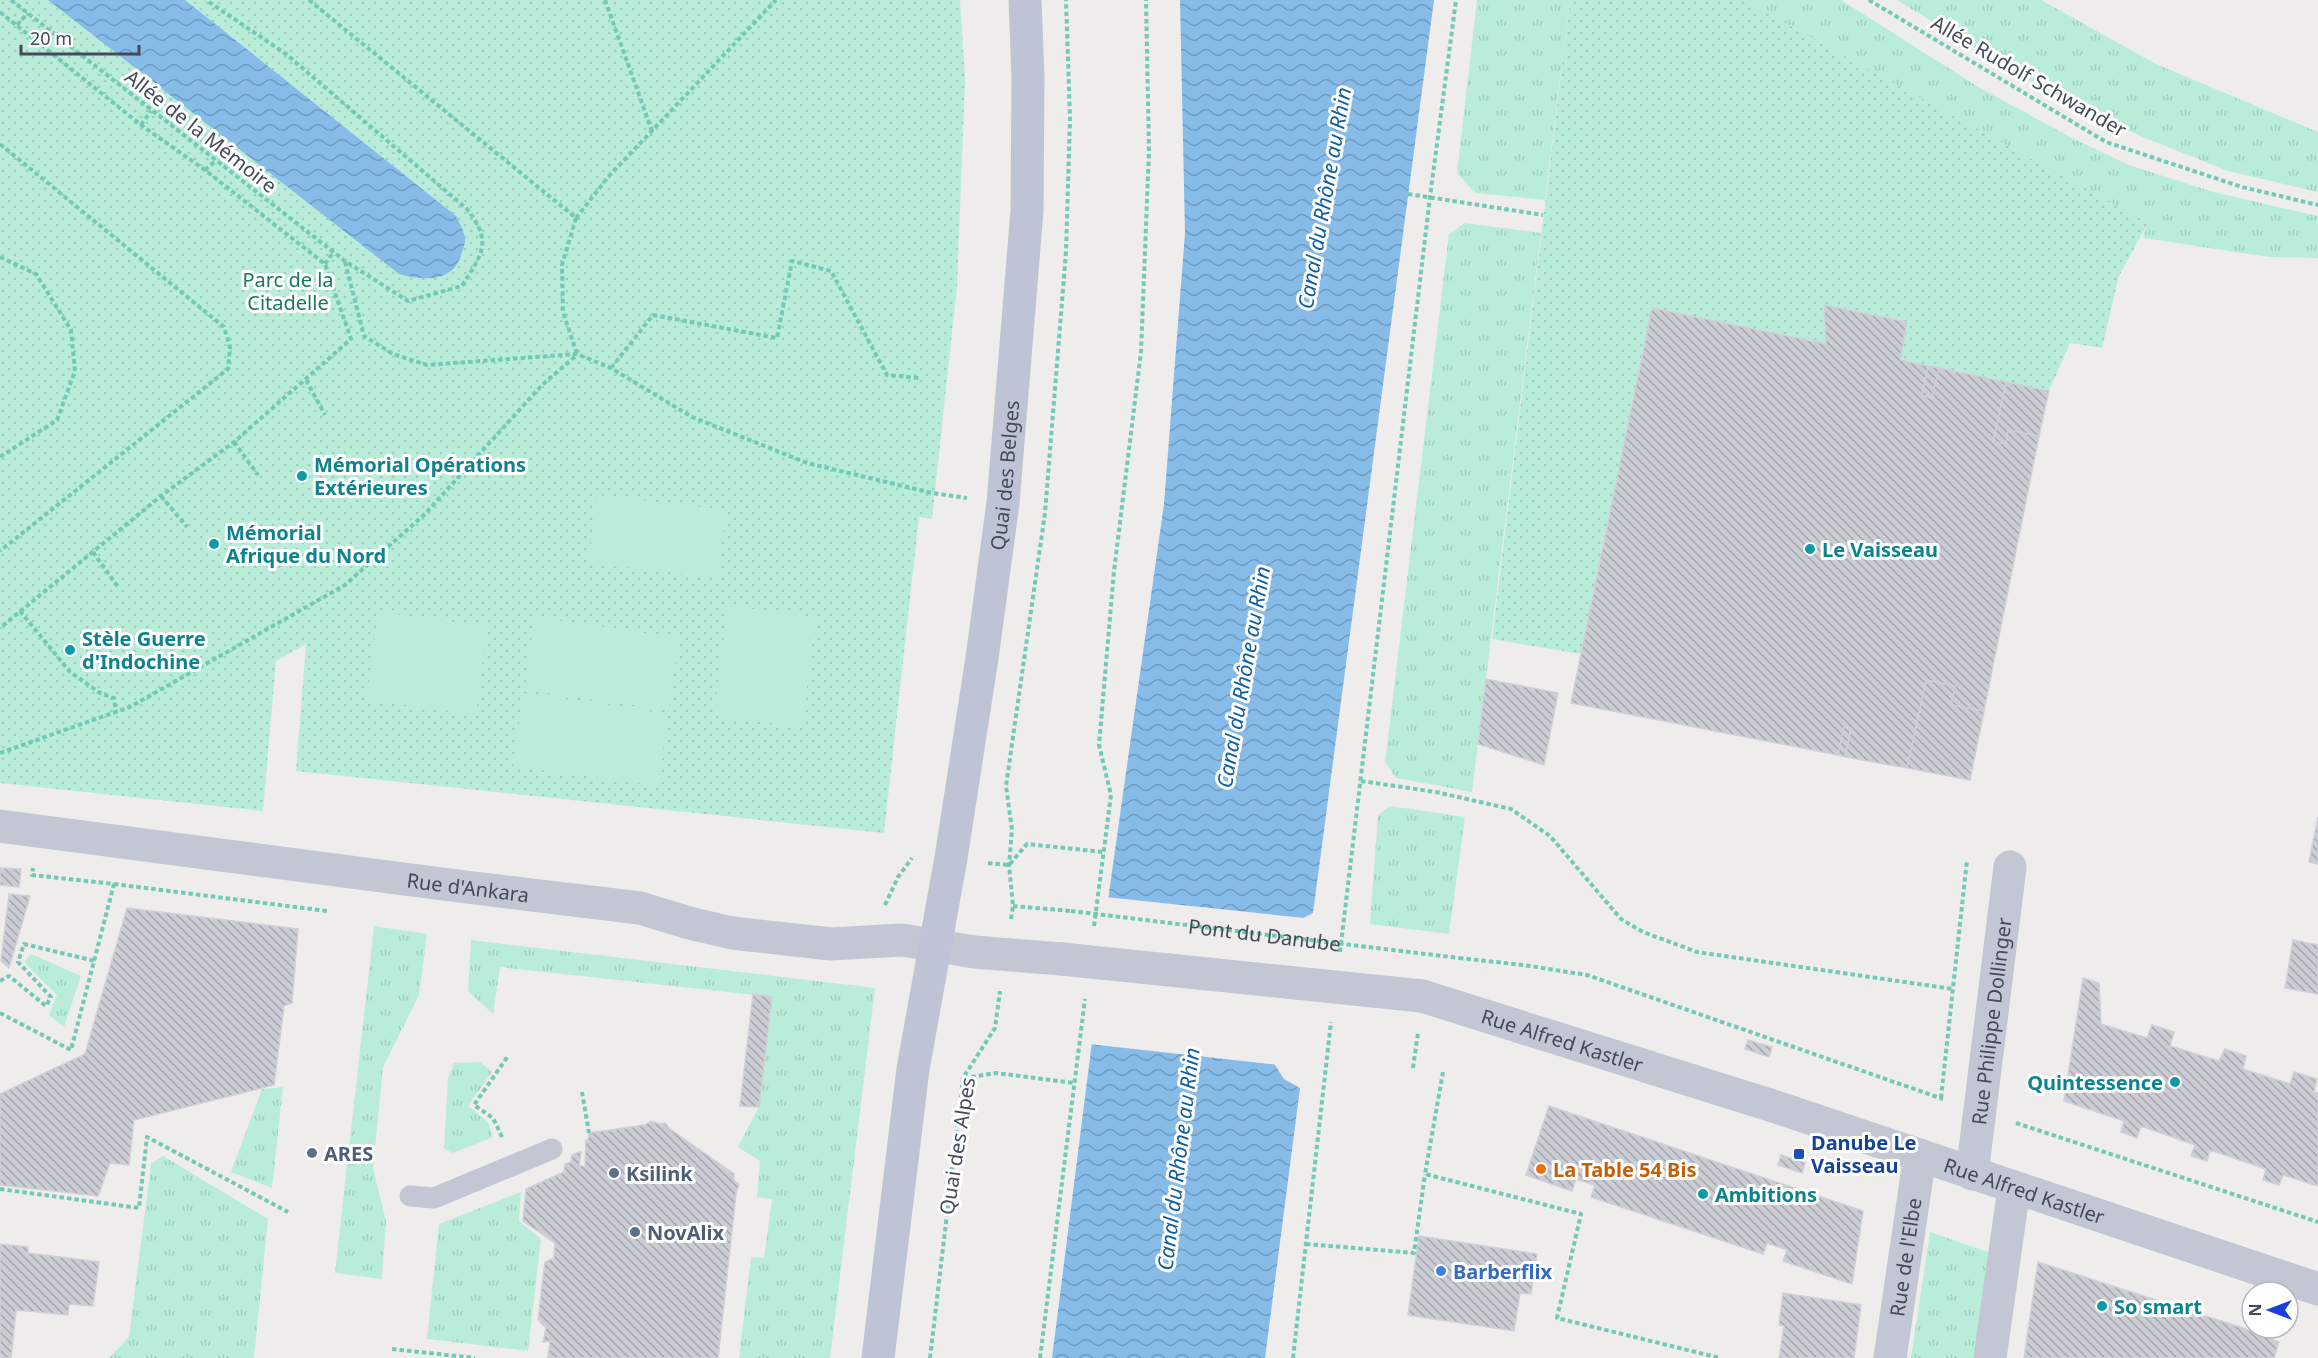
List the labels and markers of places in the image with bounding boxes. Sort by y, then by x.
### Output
place label: Mémorial Opérations Extérieures [314,451,526,501]
marker: Mémorial Opérations Extérieures [295,469,309,483]
place label: Mémorial Afrique du Nord [226,519,386,569]
place label: Le Vaisseau [1822,536,1938,563]
marker: Mémorial Afrique du Nord [207,537,221,551]
marker: Le Vaisseau [1803,542,1817,556]
place label: Stèle Guerre d'Indochine [82,625,206,675]
marker: Stèle Guerre d'Indochine [63,643,77,657]
place label: Quintessence [2027,1069,2163,1096]
marker: Quintessence [2168,1075,2182,1089]
place label: Danube Le Vaisseau [1811,1129,1917,1179]
place label: ARES [324,1140,373,1167]
marker: ARES [305,1146,319,1160]
marker: Danube Le Vaisseau [1792,1147,1806,1161]
place label: La Table 54 Bis [1553,1156,1696,1183]
place label: Ksilink [626,1160,693,1187]
marker: La Table 54 Bis [1534,1162,1548,1176]
marker: Ksilink [607,1166,621,1180]
place label: Ambitions [1715,1181,1817,1208]
marker: Ambitions [1696,1187,1710,1201]
place label: NovAlix [647,1219,725,1246]
marker: NovAlix [628,1225,642,1239]
place label: Barberflix [1453,1258,1553,1285]
marker: Barberflix [1434,1264,1448,1278]
place label: So smart [2114,1293,2202,1320]
marker: So smart [2095,1299,2109,1313]

